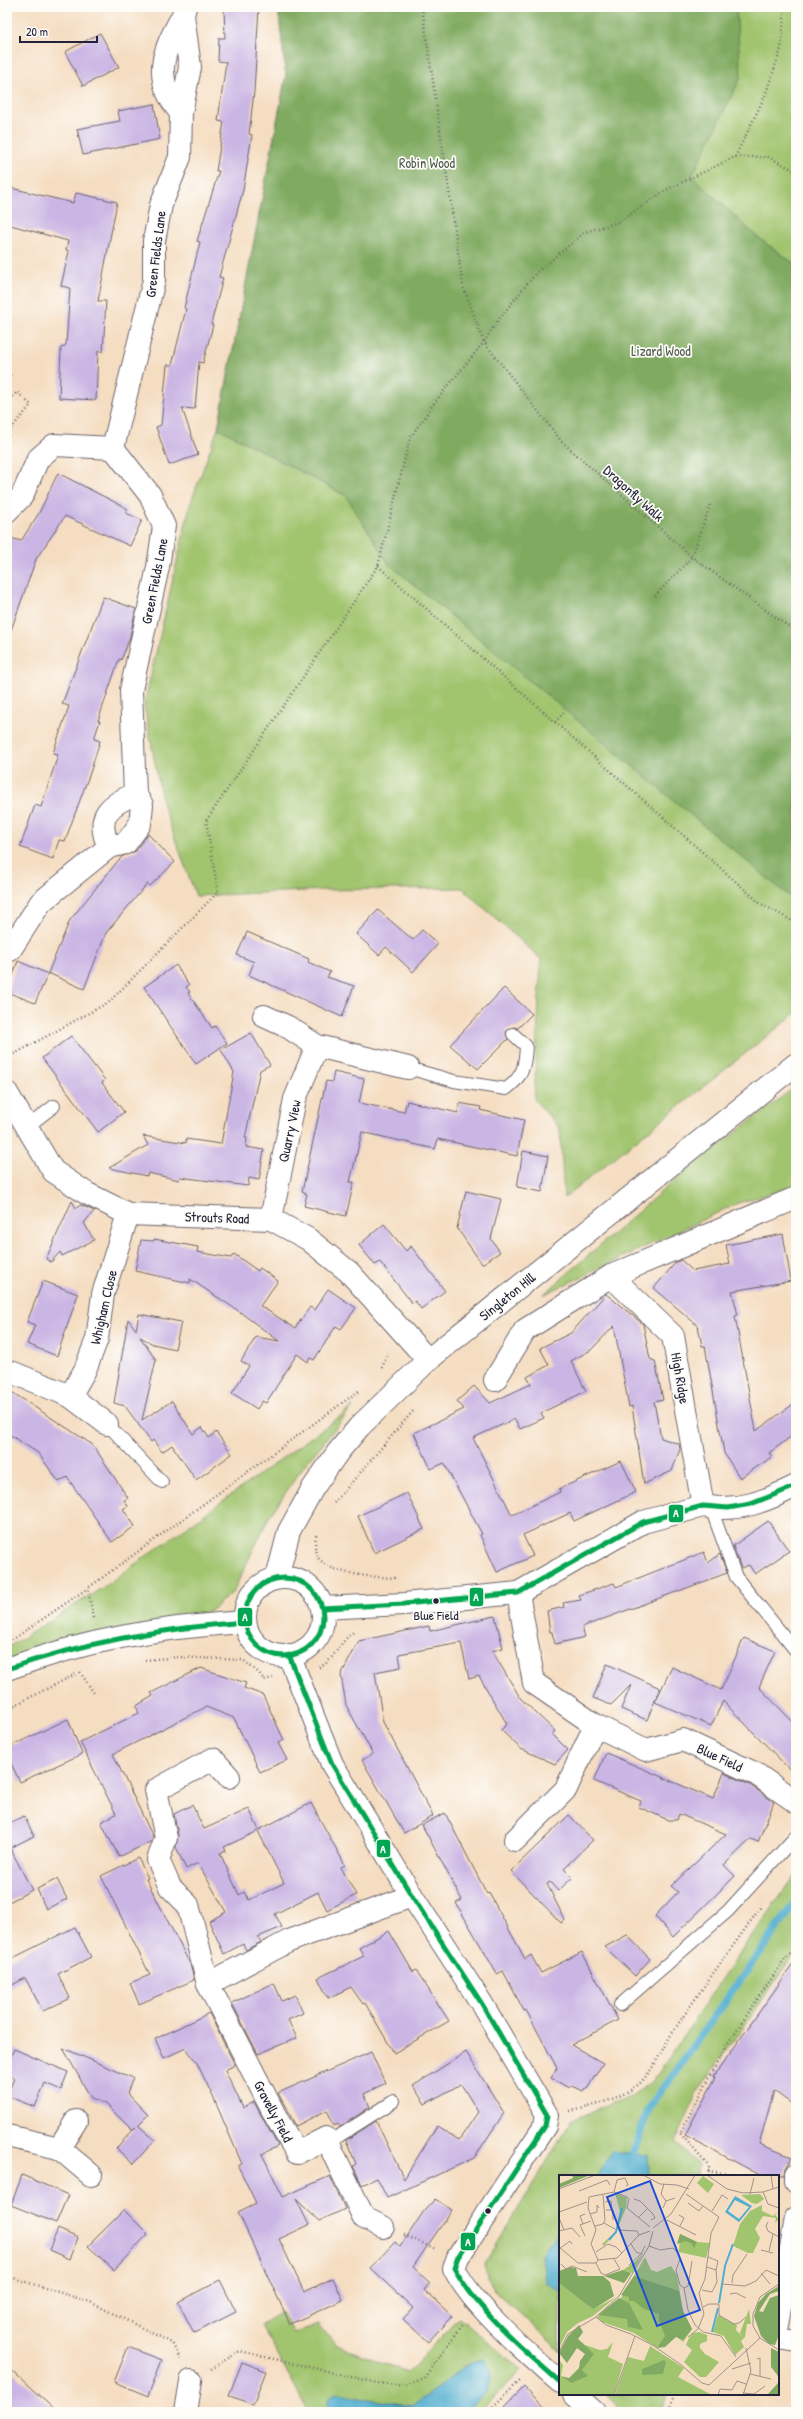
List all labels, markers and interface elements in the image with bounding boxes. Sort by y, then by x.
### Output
scale bar [20,18,97,44]
text: 20 m [26,23,48,40]
park label: Robin Wood [399,153,455,172]
street label: Green Fields Lane [140,209,170,298]
park label: Lizard Wood [631,341,691,360]
street label: Dragonfly Walk [599,461,669,526]
street label: Green Fields Lane [136,536,172,626]
street label: Quarry View [273,1098,306,1164]
street label: Strouts Road [185,1206,250,1228]
street label: Whigham Close [85,1267,122,1346]
street label: Singleton Hill [475,1267,540,1325]
street label: High Ridge [666,1351,695,1406]
line badge: A [668,1504,684,1523]
text: A [673,1506,679,1520]
line badge: A [469,1587,484,1607]
text: A [473,1590,479,1604]
marker: Blue Field [431,1596,441,1606]
place label: Blue Field [414,1606,458,1624]
line badge: A [237,1607,253,1627]
text: A [242,1610,248,1624]
street label: Blue Field [694,1738,746,1776]
line badge: A [376,1839,391,1858]
text: A [380,1842,386,1856]
street label: Gravelly Field [249,2077,298,2146]
inset map [559,2175,779,2395]
unlabelled marker [483,2206,493,2216]
line badge: A [460,2232,476,2251]
text: A [465,2235,471,2249]

